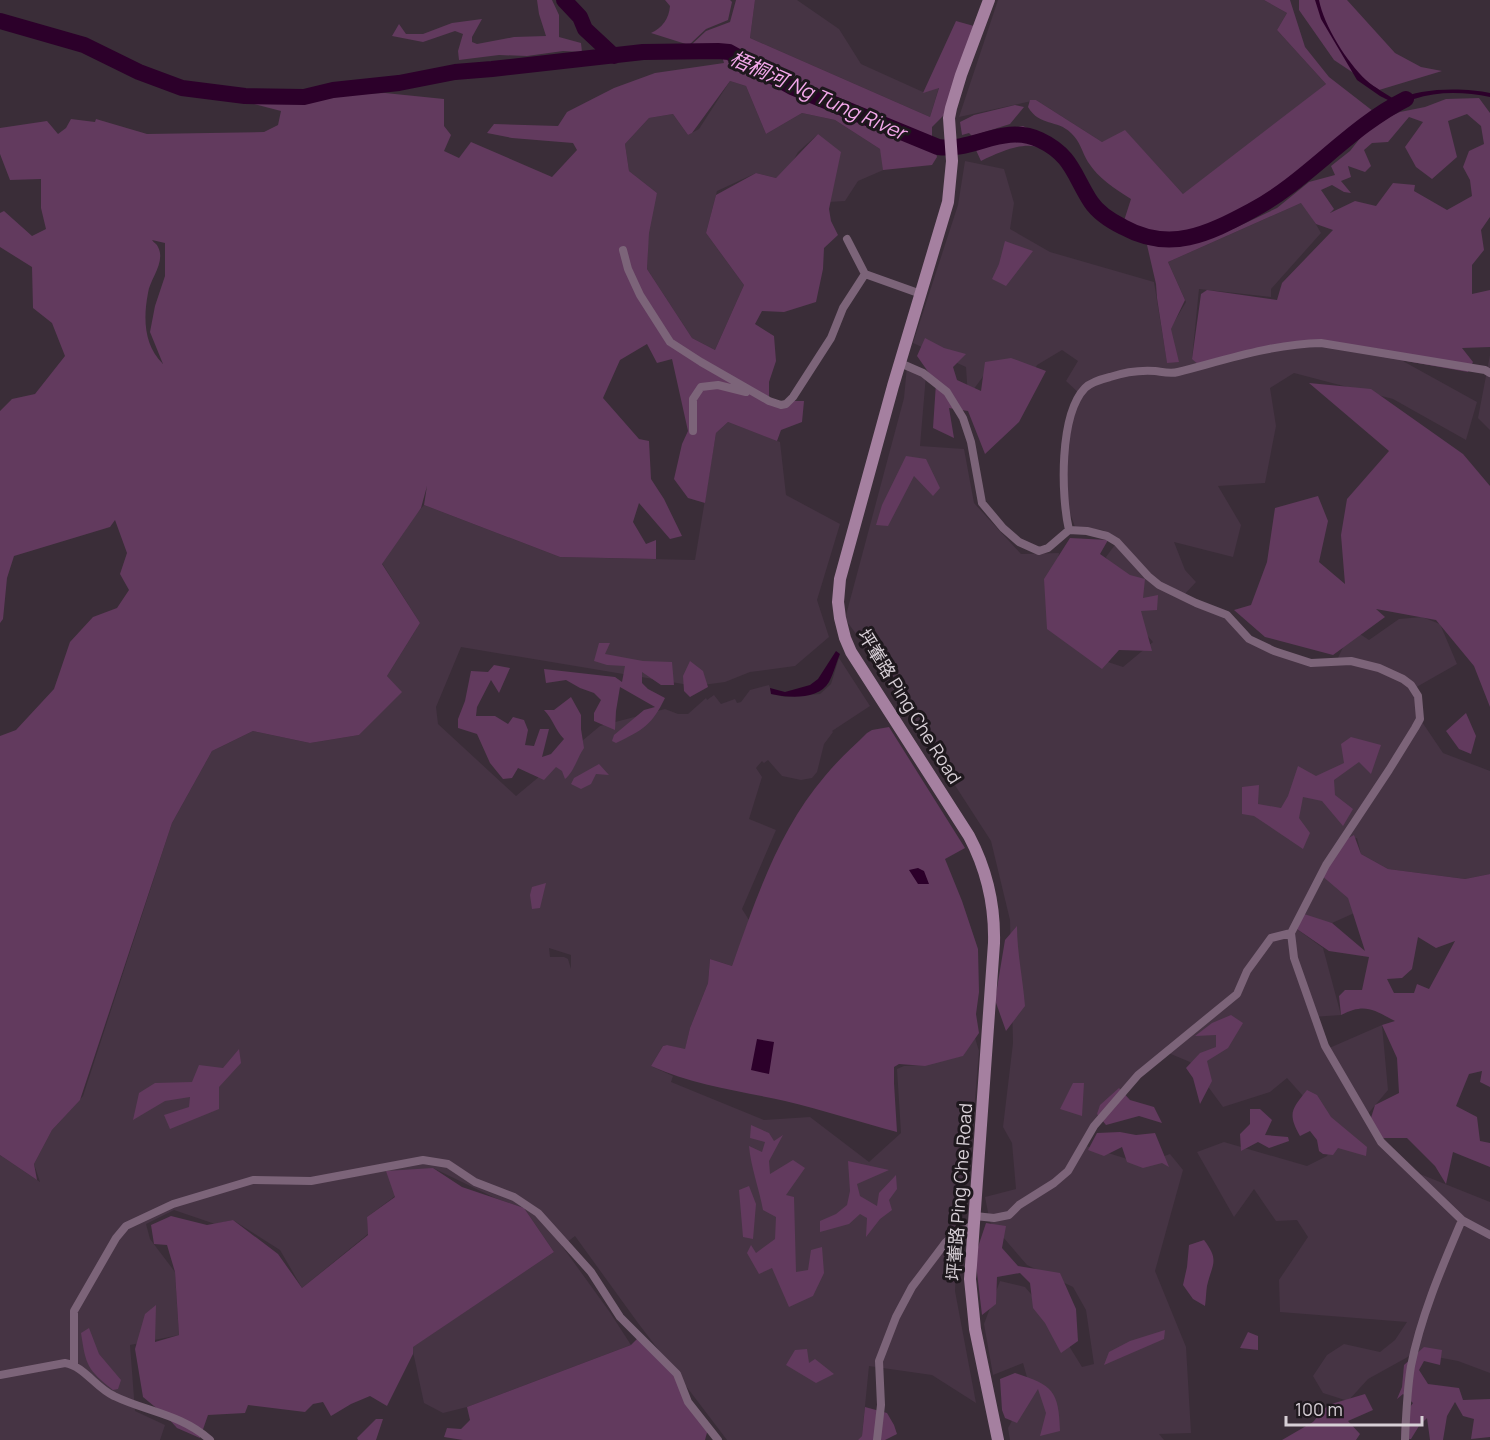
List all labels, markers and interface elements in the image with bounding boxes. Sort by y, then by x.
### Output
water label: 梧桐河 Ng Tung River [726,44,913,147]
street label: 坪輋路 Ping Che Road [853,624,967,788]
street label: 坪輋路 Ping Che Road [941,1102,977,1282]
scale bar [1286,1389,1422,1427]
text: 100 m [1295,1397,1343,1421]

